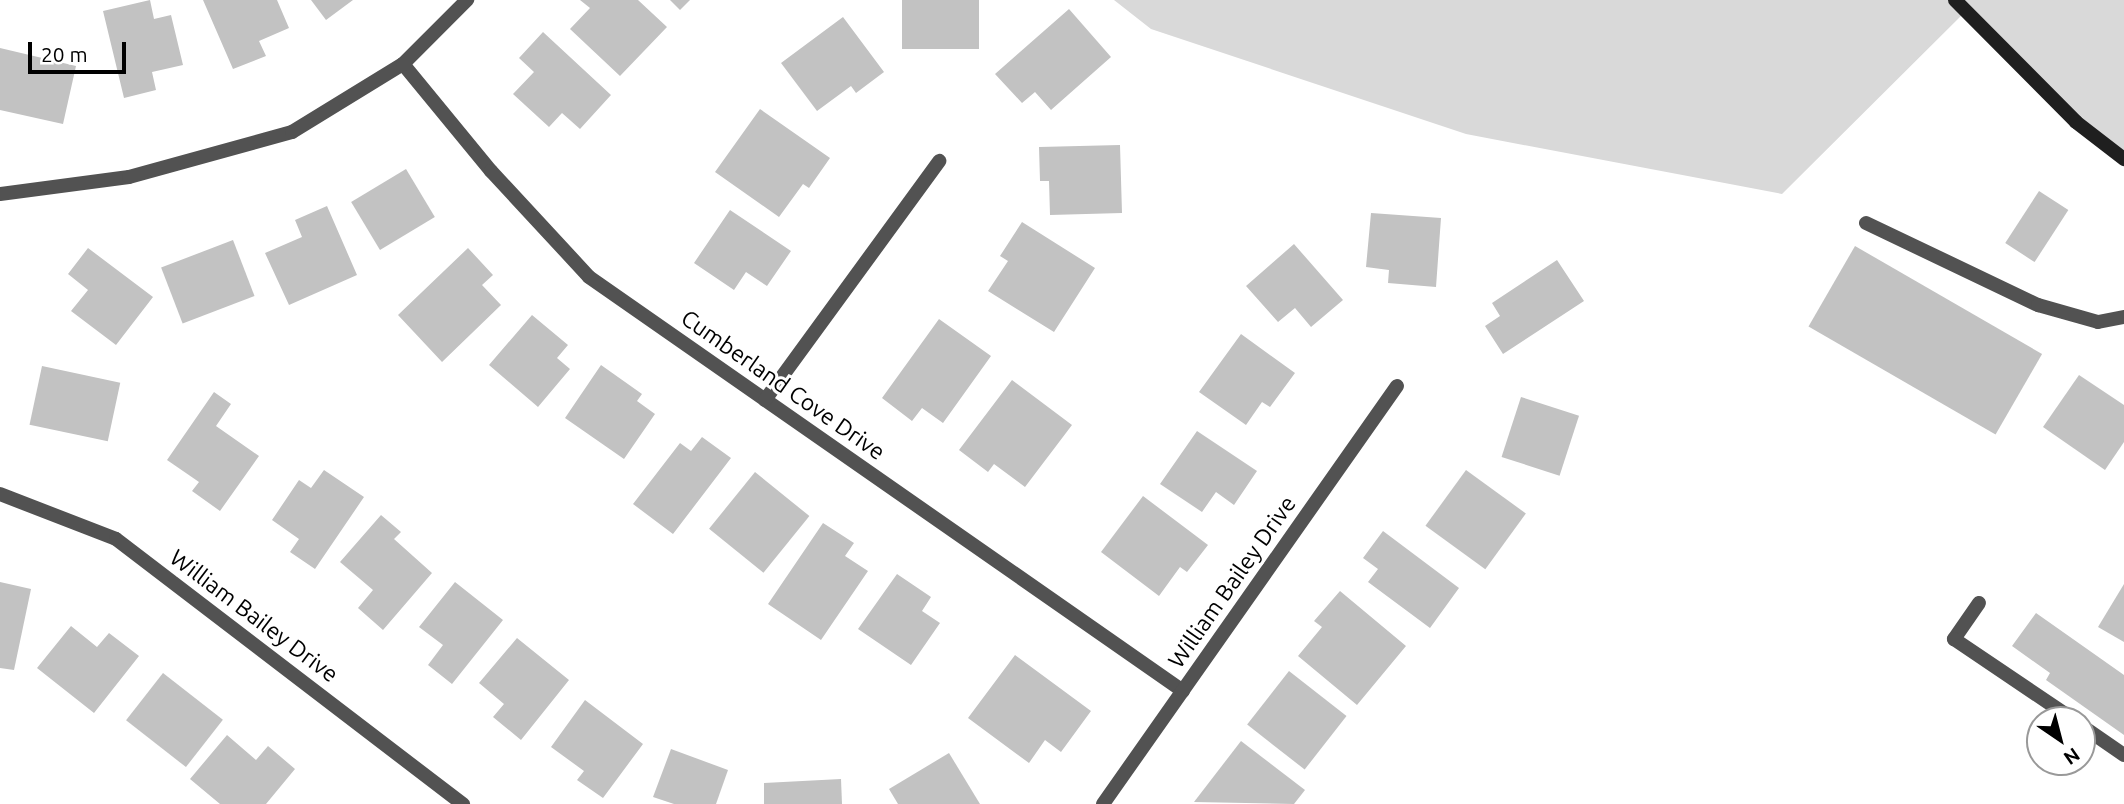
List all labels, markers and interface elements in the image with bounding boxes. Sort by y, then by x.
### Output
scale bar [32,28,130,72]
text: 20 m [41,42,88,66]
street label: Cumberland Cove Drive [676,304,890,466]
street label: William Bailey Drive [1162,491,1302,673]
street label: William Bailey Drive [164,544,344,688]
north arrow [2026,706,2096,776]
text: N [2060,743,2084,770]

